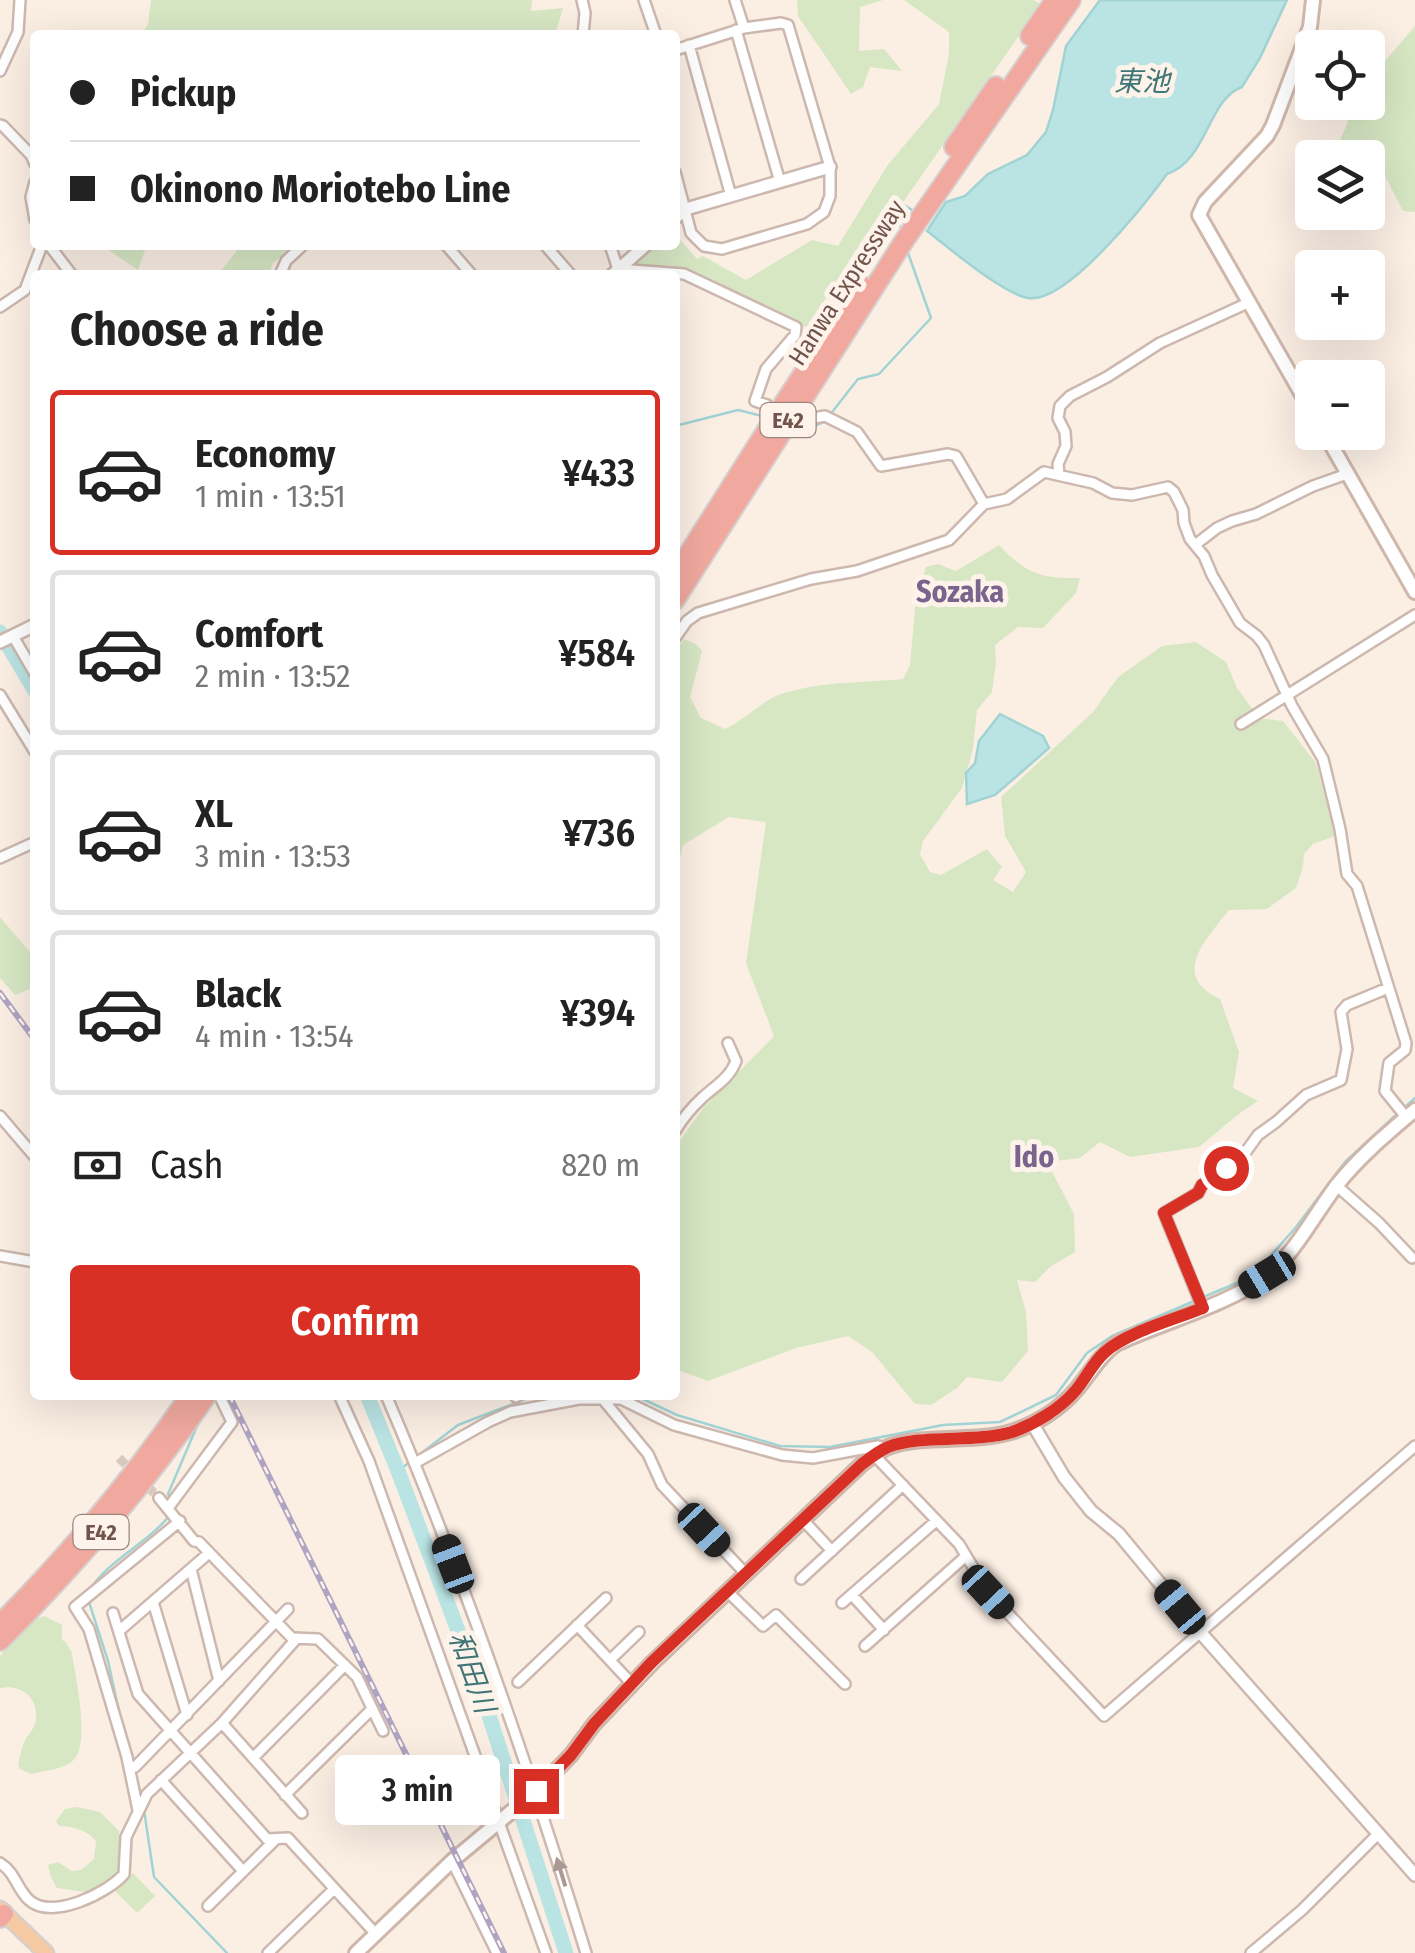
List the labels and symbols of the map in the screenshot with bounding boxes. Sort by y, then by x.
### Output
water label: 東池 [1114,65,1173,98]
street label: Hanwa Expressway [782,195,912,371]
road number: E42 [760,403,816,437]
district label: Sozaka [916,574,1004,610]
district label: Ido [1014,1139,1054,1175]
route start [1204,1146,1249,1191]
car [1234,1247,1300,1303]
car [673,1498,735,1562]
road number: E42 [74,1515,128,1549]
car [428,1531,478,1597]
car [957,1560,1019,1624]
car [1149,1574,1211,1640]
water label: 和田川 [442,1627,503,1720]
callout: 3 min [336,1756,501,1826]
route end [514,1769,559,1814]
one-way arrow [553,1856,568,1887]

